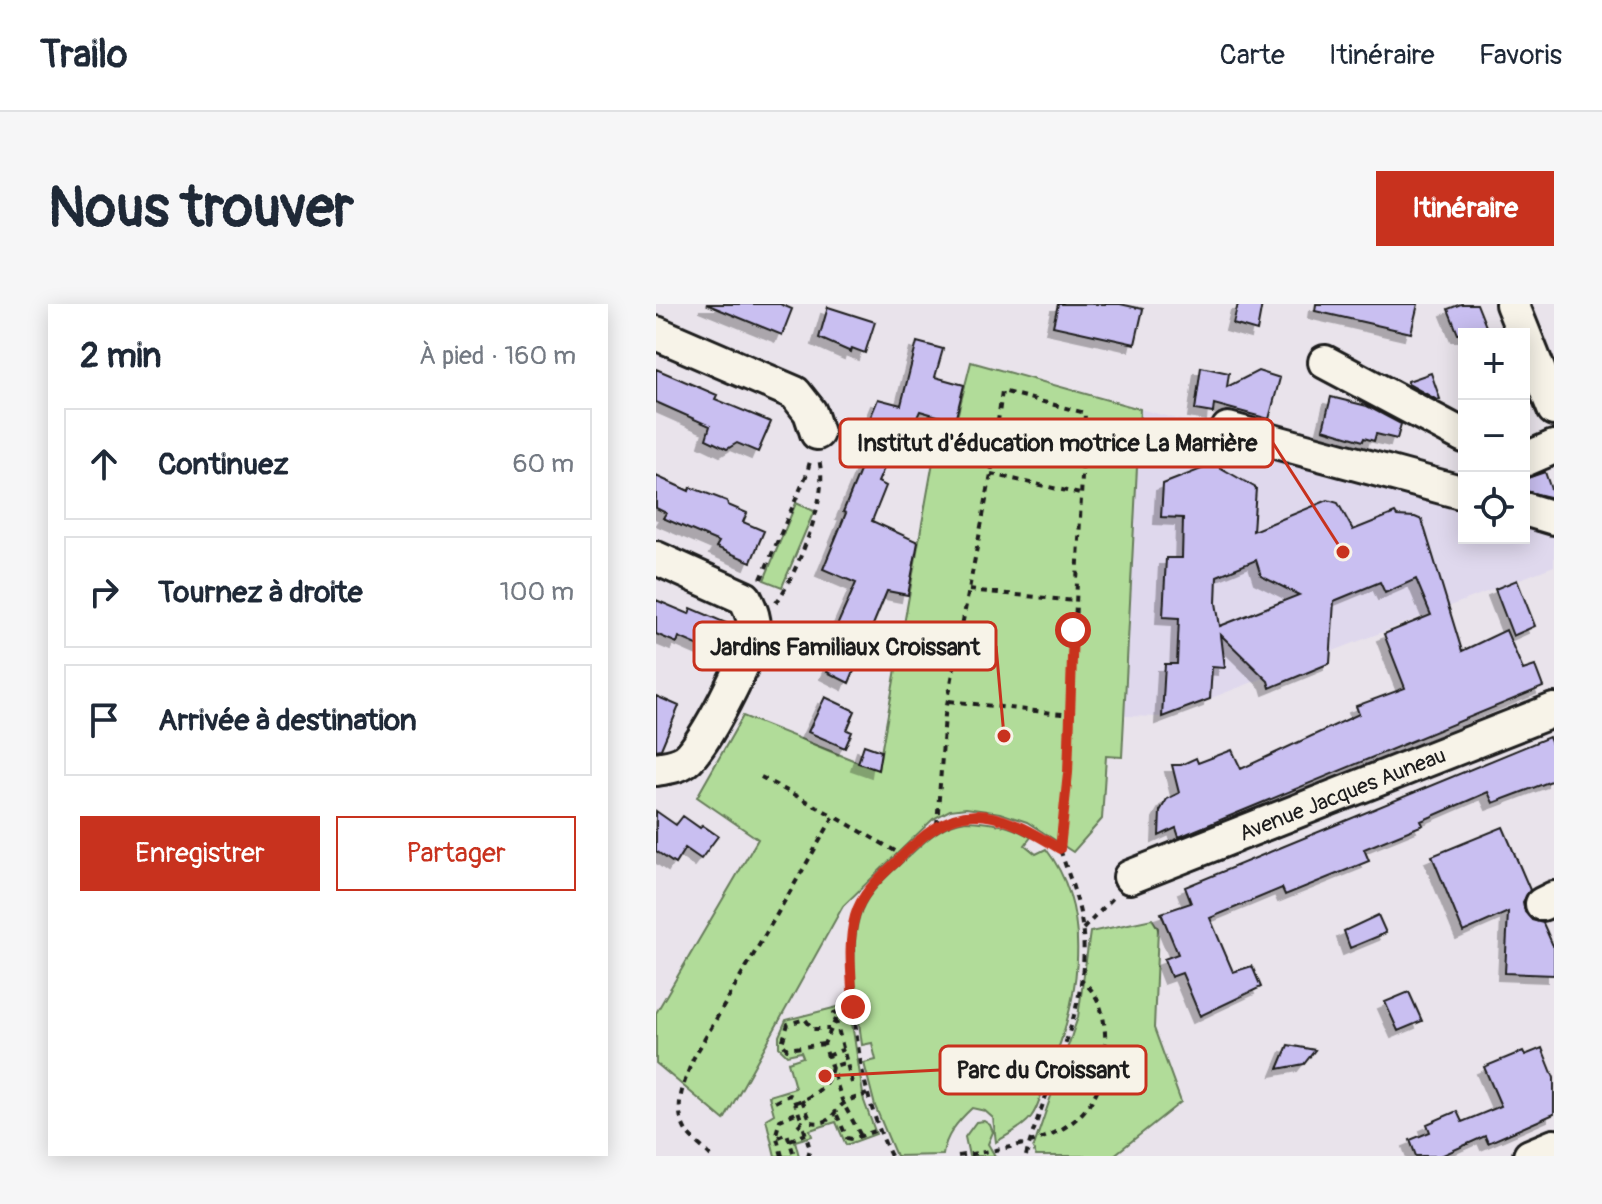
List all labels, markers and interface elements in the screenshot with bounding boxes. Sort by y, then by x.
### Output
text: Trailo [40,31,127,79]
text: Carte [1219,38,1285,73]
text: Itinéraire [1329,38,1435,73]
text: Favoris [1479,38,1562,73]
button: Itinéraire [1376,171,1554,246]
text: Nous trouver [48,174,354,243]
map controls [1458,328,1530,544]
button: + [1458,328,1530,400]
text: 2 min [80,335,162,378]
text: À pied · 160 m [419,340,576,372]
button: − [1458,400,1530,472]
callout: Institut d'éducation motrice La Marrière [840,419,1273,467]
text: Institut d'éducation motrice La Marrière [857,429,1259,458]
icon: ahead [82,442,126,486]
text: Continuez [158,446,289,483]
text: 60 m [512,448,574,480]
button: locate [1458,472,1530,544]
icon: right [82,570,126,614]
text: Tournez à droite [158,574,362,611]
text: 100 m [500,576,574,608]
route start [1055,612,1091,648]
callout: Jardins Familiaux Croissant [694,622,996,670]
text: Jardins Familiaux Croissant [710,633,981,662]
icon: arrive [82,698,126,742]
text: Arrivée à destination [158,702,417,739]
street label: Avenue Jacques Auneau [1235,741,1450,848]
button: Enregistrer [80,816,320,891]
button: Partager [336,816,576,891]
route end [835,989,871,1025]
callout: Parc du Croissant [940,1046,1146,1094]
text: Parc du Croissant [956,1056,1131,1085]

